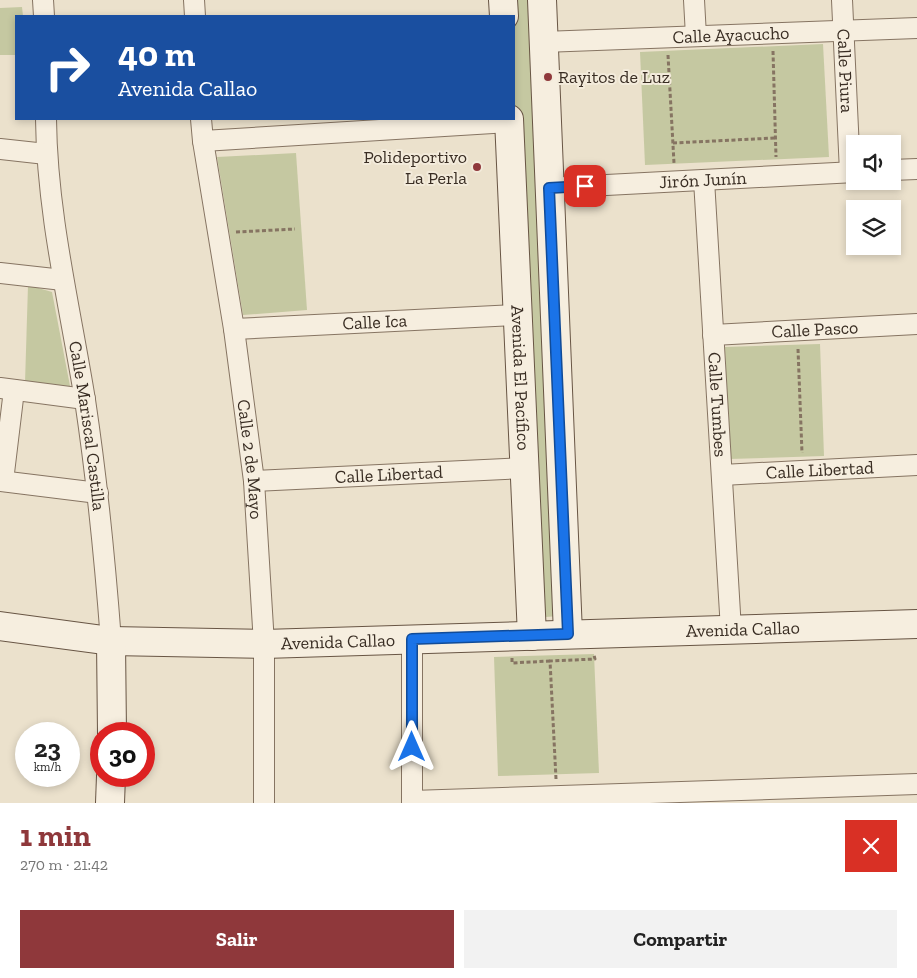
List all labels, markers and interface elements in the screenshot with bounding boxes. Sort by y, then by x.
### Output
street label: Calle Ayacucho [672,22,790,48]
street label: Calle Piura [832,28,858,114]
text: 40 m [118,33,195,75]
icon: right [35,35,100,100]
place label: Rayitos de Luz [558,66,670,88]
marker: Rayitos de Luz [542,71,554,83]
text: Avenida Callao [118,75,257,102]
map controls [846,135,901,255]
button: sound [846,135,901,190]
place label: Polideportivo La Perla [363,146,467,189]
marker: Polideportivo La Perla [471,161,483,173]
pin [564,165,606,207]
street label: Jirón Junín [659,167,748,193]
icon: arrive [571,172,599,200]
button: layers [846,200,901,255]
street label: Avenida El Pacífico [506,304,535,451]
street label: Calle Ica [342,309,408,335]
street label: Calle Pasco [771,316,859,343]
street label: Calle Mariscal Castilla [64,339,110,512]
street label: Calle Tumbes [703,352,732,458]
street label: Calle 2 de Mayo [232,398,267,520]
street label: Calle Libertad [765,456,875,484]
street label: Calle Libertad [334,461,444,488]
street label: Avenida Callao [685,617,800,642]
street label: Avenida Callao [281,629,395,654]
position arrow [385,720,437,772]
speed limit sign: 30 [90,722,155,787]
text: 23 [34,733,61,763]
text: km/h [34,760,61,774]
text: 1 min [20,818,91,854]
button: close [845,820,897,872]
text: 270 m · 21:42 [20,855,108,874]
button: Salir [20,910,454,968]
button: Compartir [464,910,897,968]

